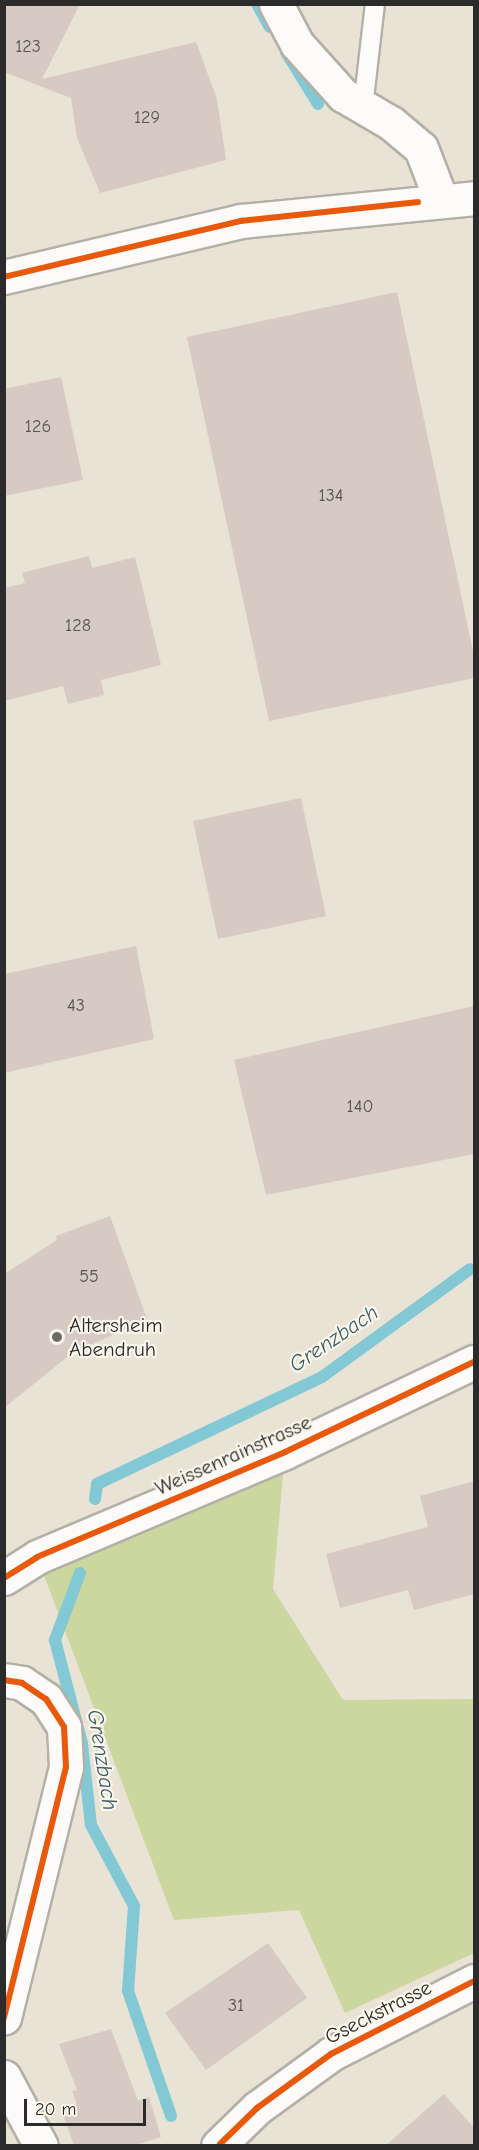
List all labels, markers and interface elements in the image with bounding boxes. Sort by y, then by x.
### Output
house number: 123 [15,36,41,58]
house number: 129 [134,107,160,129]
house number: 126 [25,416,51,438]
house number: 134 [319,485,343,507]
house number: 128 [65,615,91,637]
house number: 43 [67,995,85,1017]
house number: 140 [347,1096,373,1118]
house number: 55 [79,1266,99,1288]
water label: Grenzbach [284,1300,384,1378]
place label: Altersheim Abendruh [69,1312,163,1362]
marker: Altersheim Abendruh [50,1330,64,1344]
street label: Weissenrainstrasse [151,1409,315,1501]
water label: Grenzbach [81,1708,123,1812]
street label: Gseckstrasse [321,1974,435,2050]
house number: 31 [228,1995,244,2017]
scale bar [27,2087,148,2125]
text: 20 m [35,2099,76,2120]

